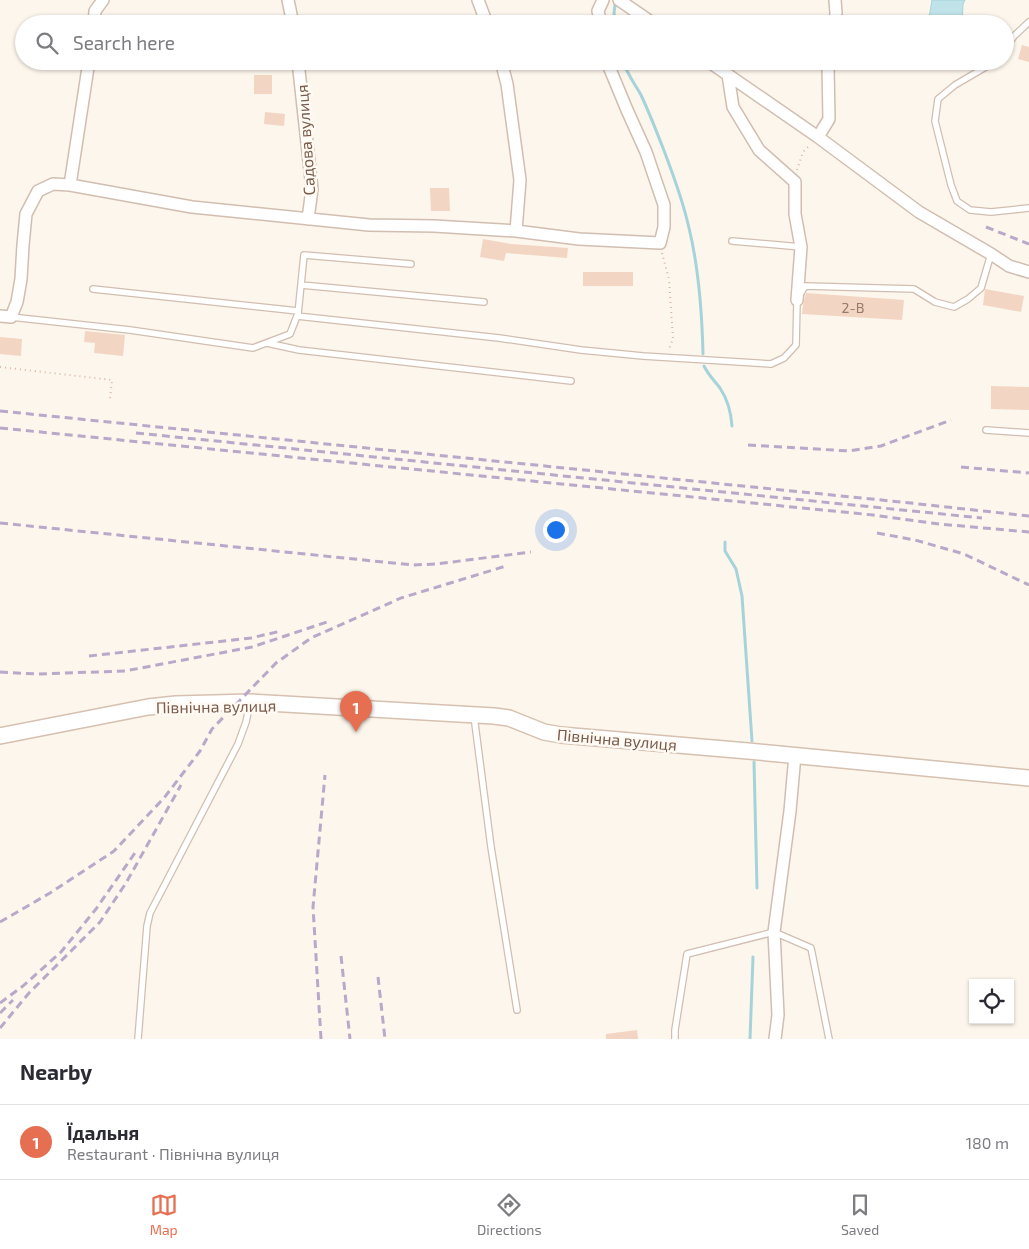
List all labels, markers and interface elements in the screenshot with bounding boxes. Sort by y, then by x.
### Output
search box [15,15,1014,70]
icon: search [33,29,61,57]
text: Search here [73,31,175,54]
street label: Садова вулиця [292,84,319,196]
house number: 2-В [842,299,864,316]
your location [543,517,569,543]
pin: 1 [340,691,372,732]
street label: Північна вулиця [156,695,276,718]
street label: Північна вулиця [556,724,678,755]
map controls [969,979,1014,1024]
button: locate [969,979,1014,1024]
text: Nearby [20,1059,92,1084]
text: Їдальня [67,1121,139,1144]
text: 1 [33,1133,39,1152]
text: 180 m [966,1133,1009,1152]
text: Restaurant · Північна вулиця [67,1144,279,1163]
tab: Map [150,1191,178,1238]
tab: Directions [477,1191,542,1238]
tab: Saved [841,1191,879,1238]

